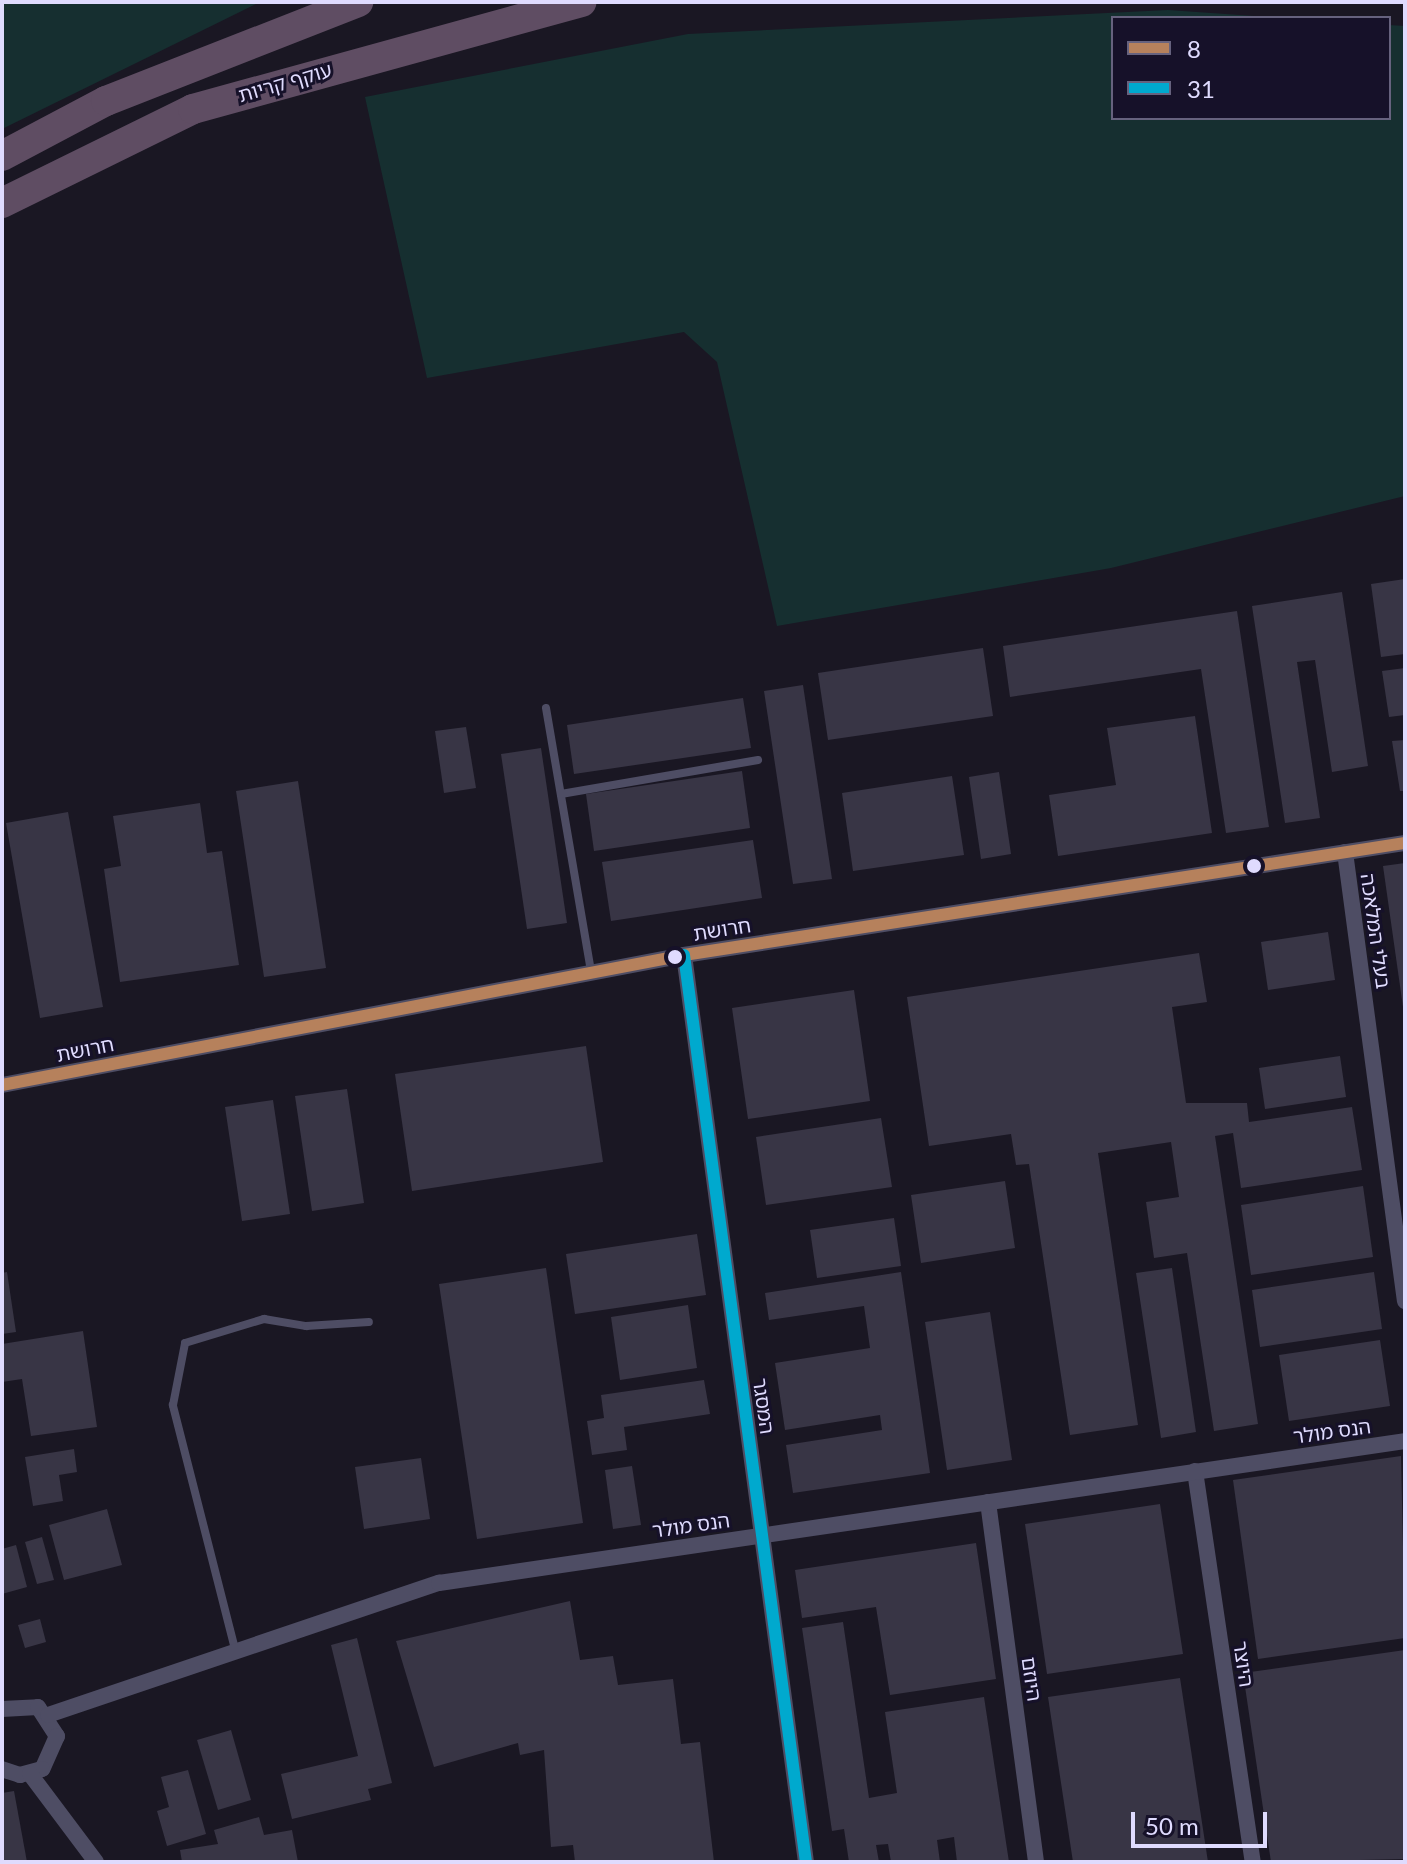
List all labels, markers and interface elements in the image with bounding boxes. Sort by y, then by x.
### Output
legend [1111,16,1391,120]
text: 8 [1187,34,1201,63]
street label: עוקף קריות [235,57,335,107]
text: 31 [1187,74,1215,103]
unlabelled marker [1246,858,1262,874]
street label: בעלי המלאכה [1356,872,1396,990]
street label: חרושת [691,913,753,945]
unlabelled marker [667,949,683,965]
street label: חרושת [54,1032,116,1066]
street label: המסגר [748,1377,780,1435]
street label: הנס מולר [1292,1414,1372,1448]
street label: הנס מולר [651,1508,731,1542]
street label: היוצר [1229,1640,1259,1688]
street label: היוזם [1017,1655,1047,1703]
scale bar [1135,1796,1271,1846]
text: 50 m [1145,1811,1199,1840]

